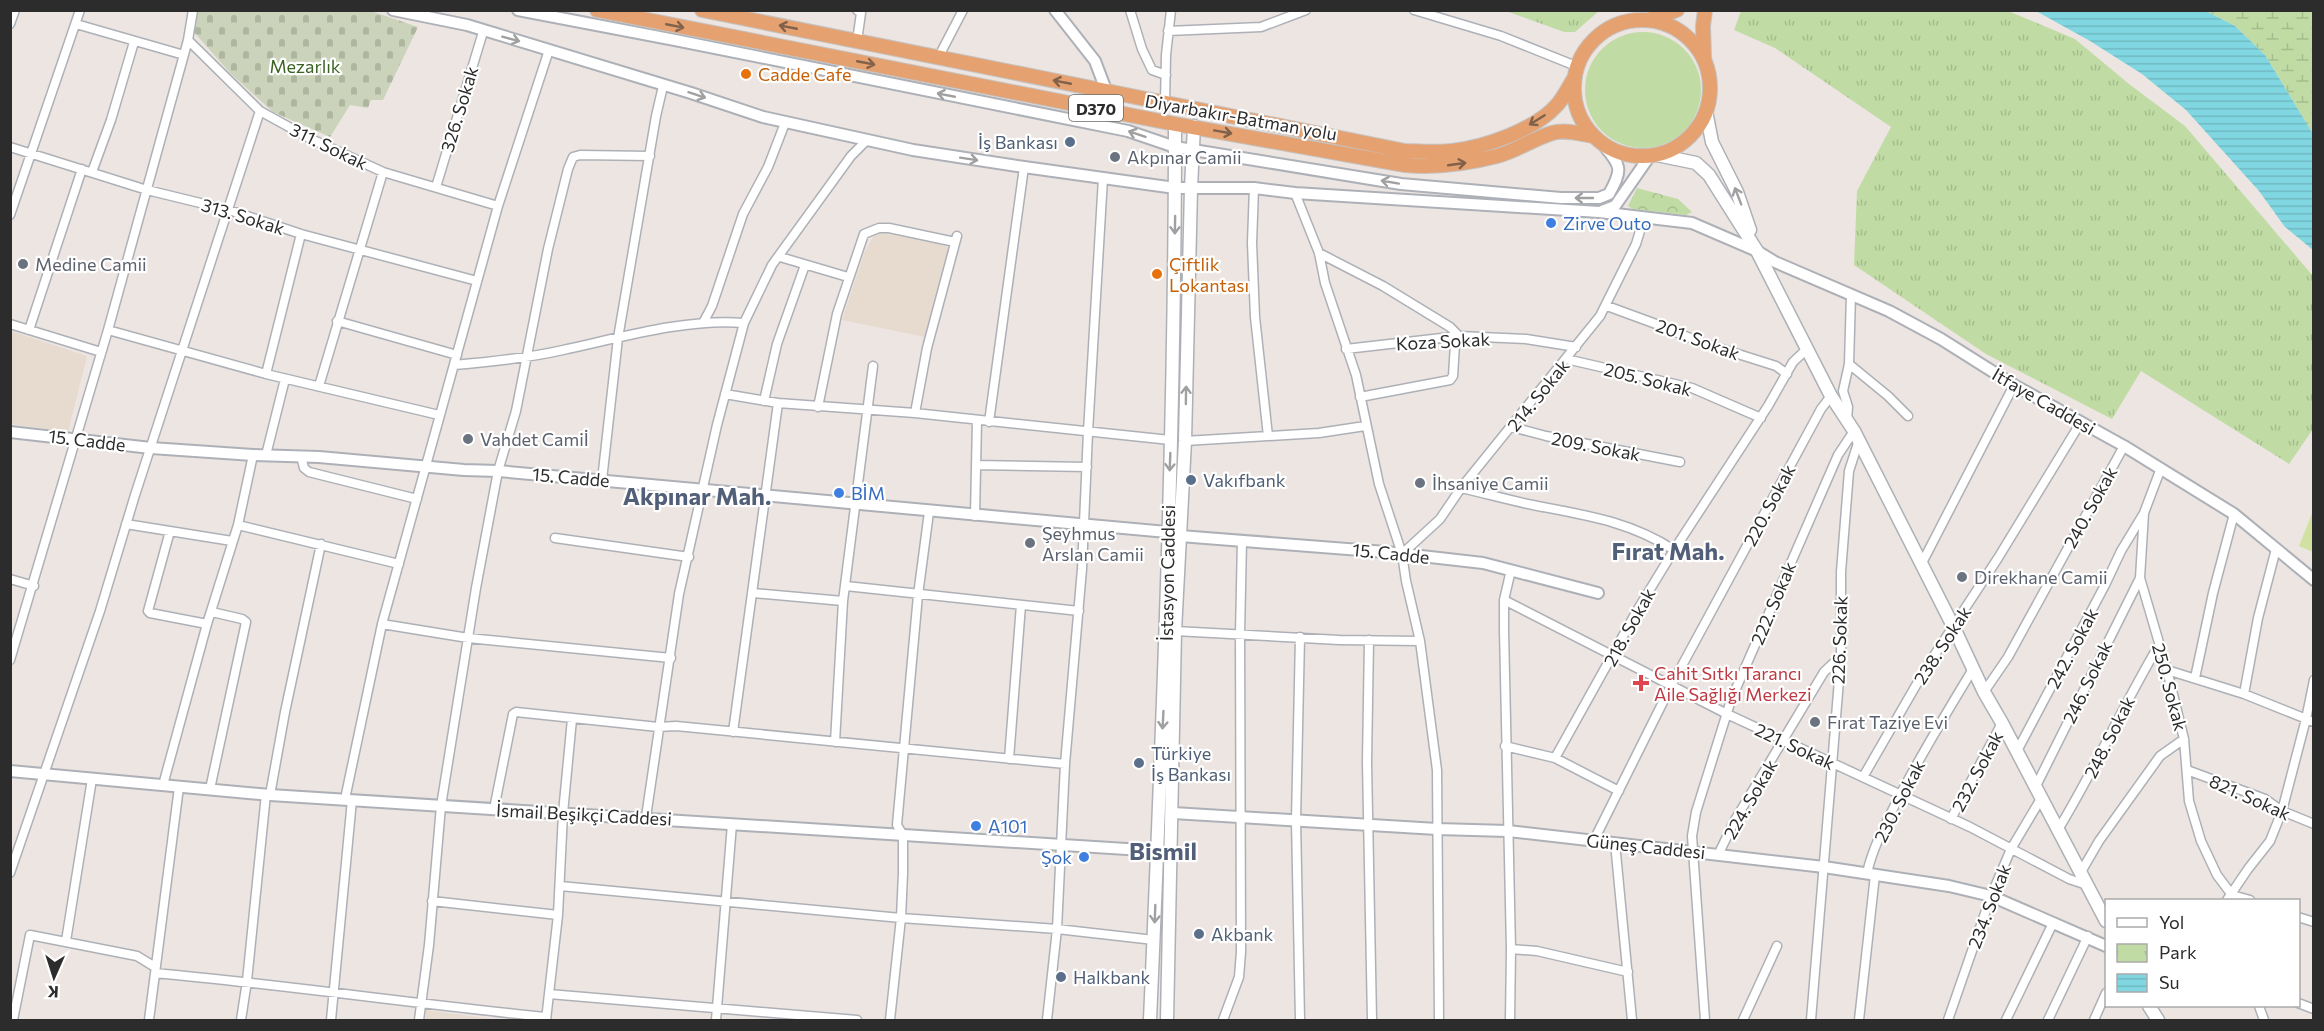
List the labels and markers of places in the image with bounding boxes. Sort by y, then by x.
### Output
place label: Cadde Cafe [758,63,851,85]
marker: Cadde Cafe [739,67,753,81]
place label: İş Bankası [978,131,1058,153]
marker: İş Bankası [1063,135,1077,149]
place label: Akpınar Camii [1127,146,1242,168]
marker: Akpınar Camii [1108,150,1122,164]
place label: Zirve Outo [1563,212,1652,234]
marker: Zirve Outo [1544,216,1558,230]
place label: Medine Camii [35,253,147,275]
place label: Çiftlik Lokantası [1169,253,1249,296]
marker: Medine Camii [16,257,30,271]
marker: Çiftlik Lokantası [1150,267,1164,281]
place label: Vahdet Camiİ [480,428,589,450]
marker: Vahdet Camiİ [461,432,475,446]
place label: Vakıfbank [1203,469,1286,491]
place label: İhsaniye Camii [1432,472,1549,494]
marker: Vakıfbank [1184,473,1198,487]
marker: İhsaniye Camii [1413,476,1427,490]
place label: BİM [851,482,885,504]
marker: BİM [832,486,846,500]
place label: Şeyhmus Arslan Camii [1042,522,1144,565]
marker: Şeyhmus Arslan Camii [1023,536,1037,550]
place label: Direkhane Camii [1974,566,2108,588]
marker: Direkhane Camii [1955,570,1969,584]
place label: Cahit Sıtkı Tarancı Aile Sağlığı Merkezi [1654,662,1812,705]
marker: Cahit Sıtkı Tarancı Aile Sağlığı Merkezi [1632,674,1650,692]
place label: Fırat Taziye Evi [1827,711,1948,733]
marker: Fırat Taziye Evi [1808,715,1822,729]
place label: Türkiye İş Bankası [1151,742,1231,785]
marker: Türkiye İş Bankası [1132,756,1146,770]
place label: A101 [988,815,1028,837]
marker: A101 [969,819,983,833]
place label: Şok [1041,846,1072,868]
marker: Şok [1077,850,1091,864]
place label: Akbank [1211,923,1274,945]
marker: Akbank [1192,927,1206,941]
place label: Halkbank [1073,966,1151,988]
marker: Halkbank [1054,970,1068,984]

